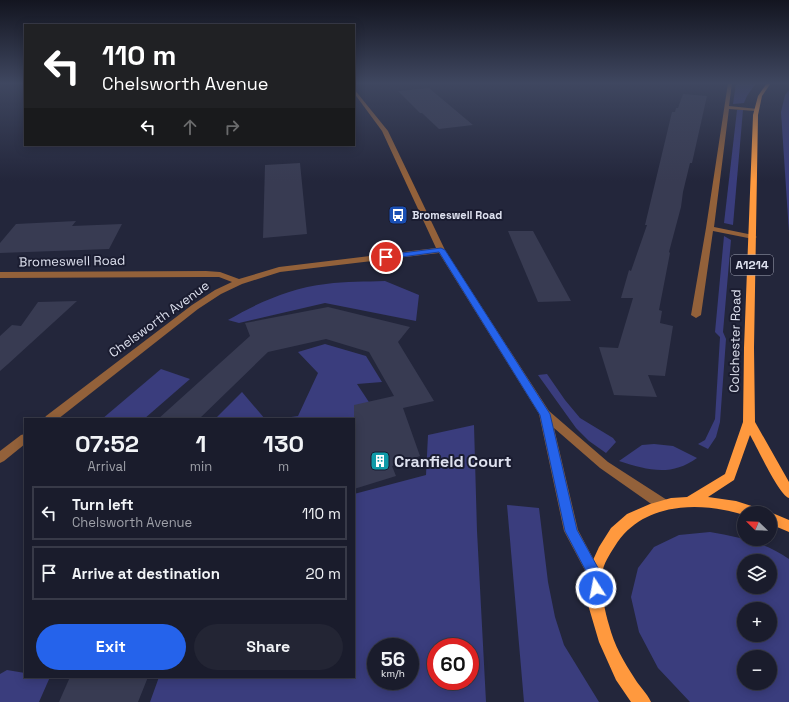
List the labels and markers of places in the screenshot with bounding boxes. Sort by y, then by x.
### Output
bus stop icon: Bromeswell Road [387,204,409,226]
place label: Bromeswell Road [412,208,502,222]
pin [369,240,403,274]
building icon: Cranfield Court [369,450,391,472]
place label: Cranfield Court [394,451,511,472]

